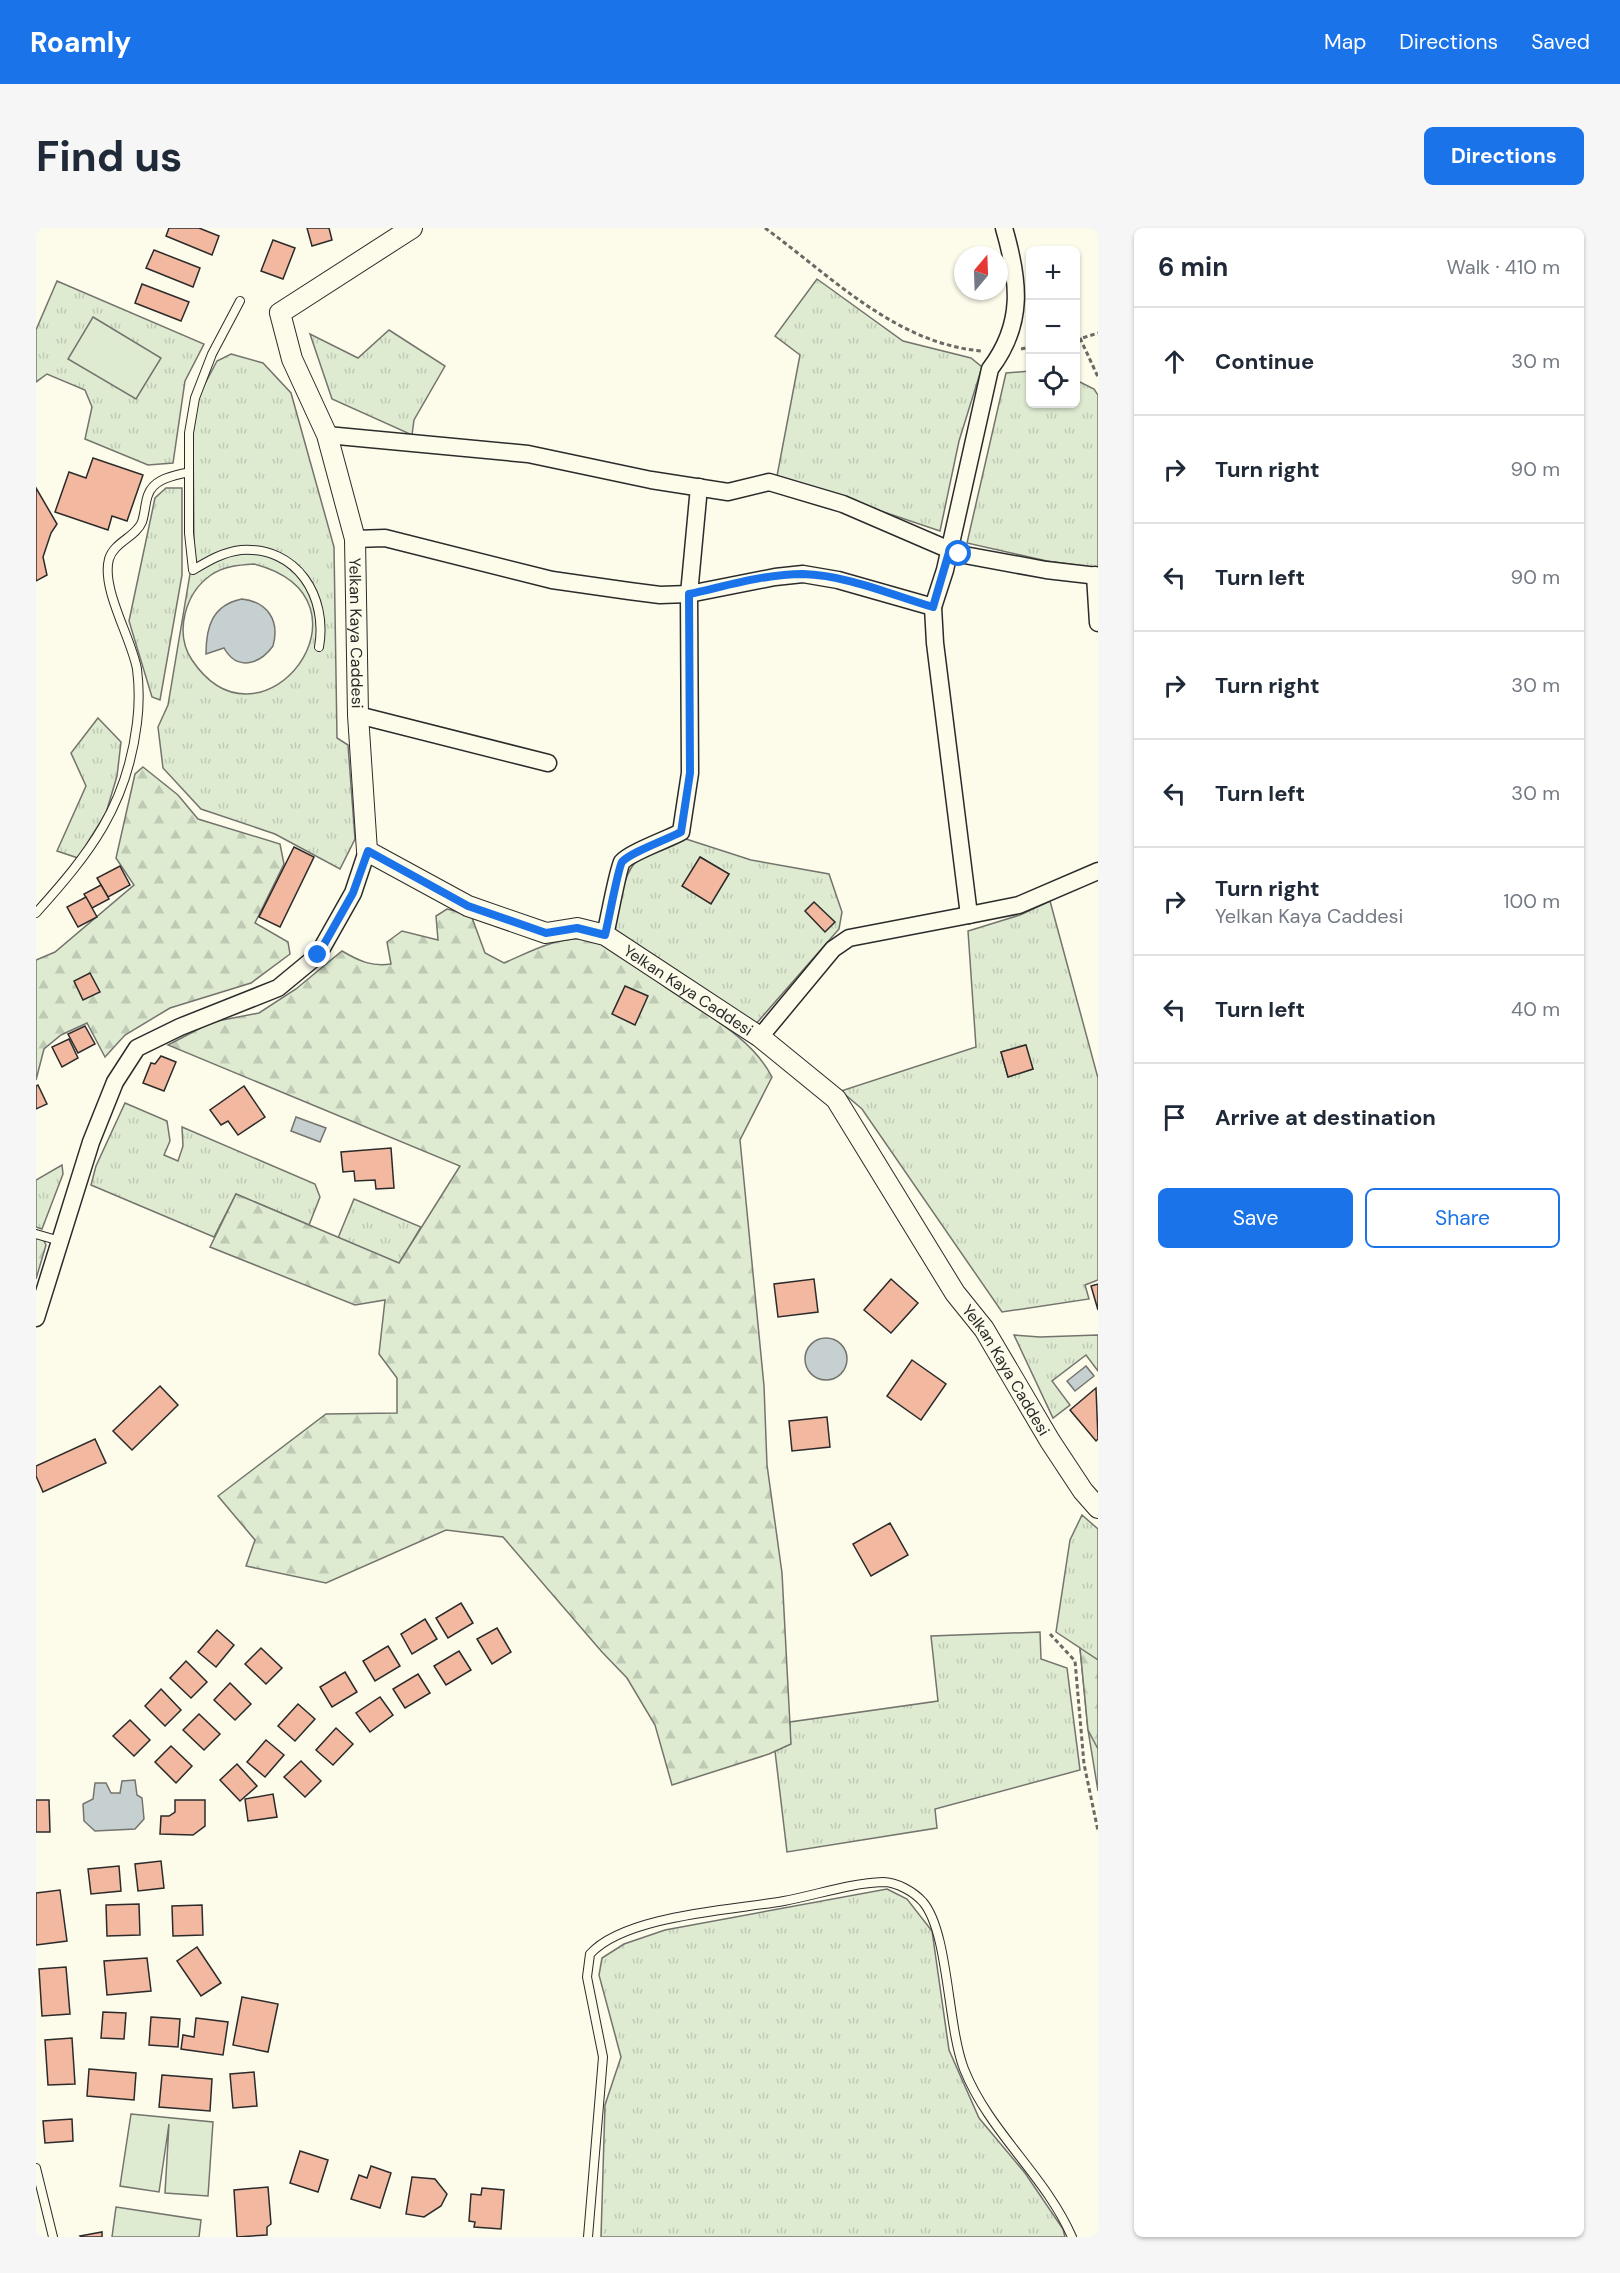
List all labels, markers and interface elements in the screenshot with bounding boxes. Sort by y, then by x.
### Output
text: Roamly [30,24,131,61]
text: Map [1324,28,1366,56]
text: Directions [1399,28,1498,56]
text: Saved [1531,28,1590,56]
button: Directions [1424,127,1584,185]
text: Find us [36,129,182,184]
north arrow [954,246,1008,300]
map controls [1026,246,1080,408]
button: + [1026,246,1080,300]
text: 6 min [1158,250,1228,284]
text: Walk · 410 m [1446,254,1560,280]
button: − [1026,300,1080,354]
icon: ahead [1158,345,1191,378]
text: Continue [1215,347,1314,376]
text: 30 m [1511,348,1560,374]
button: locate [1026,354,1080,408]
icon: right [1158,453,1191,486]
text: Turn right [1215,455,1320,484]
text: 90 m [1511,456,1560,482]
route start [945,540,971,566]
street label: Yelkan Kaya Caddesi [345,557,368,709]
icon: left [1158,561,1191,594]
text: Turn left [1215,563,1305,592]
text: 90 m [1511,564,1560,590]
icon: right [1158,669,1191,702]
text: Turn right [1215,671,1320,700]
text: 30 m [1511,672,1560,698]
icon: left [1158,777,1191,810]
text: Turn left [1215,779,1305,808]
text: 30 m [1511,780,1560,806]
text: Turn right [1215,874,1320,903]
icon: right [1158,885,1191,918]
text: 100 m [1503,888,1560,914]
text: Yelkan Kaya Caddesi [1215,903,1403,929]
street label: Yelkan Kaya Caddesi [620,940,757,1040]
route end [304,941,330,967]
icon: left [1158,993,1191,1026]
text: Turn left [1215,995,1305,1024]
text: 40 m [1511,996,1560,1022]
icon: arrive [1158,1101,1191,1134]
text: Arrive at destination [1215,1103,1436,1132]
button: Save [1158,1188,1353,1248]
button: Share [1365,1188,1560,1248]
street label: Yelkan Kaya Caddesi [958,1300,1055,1439]

